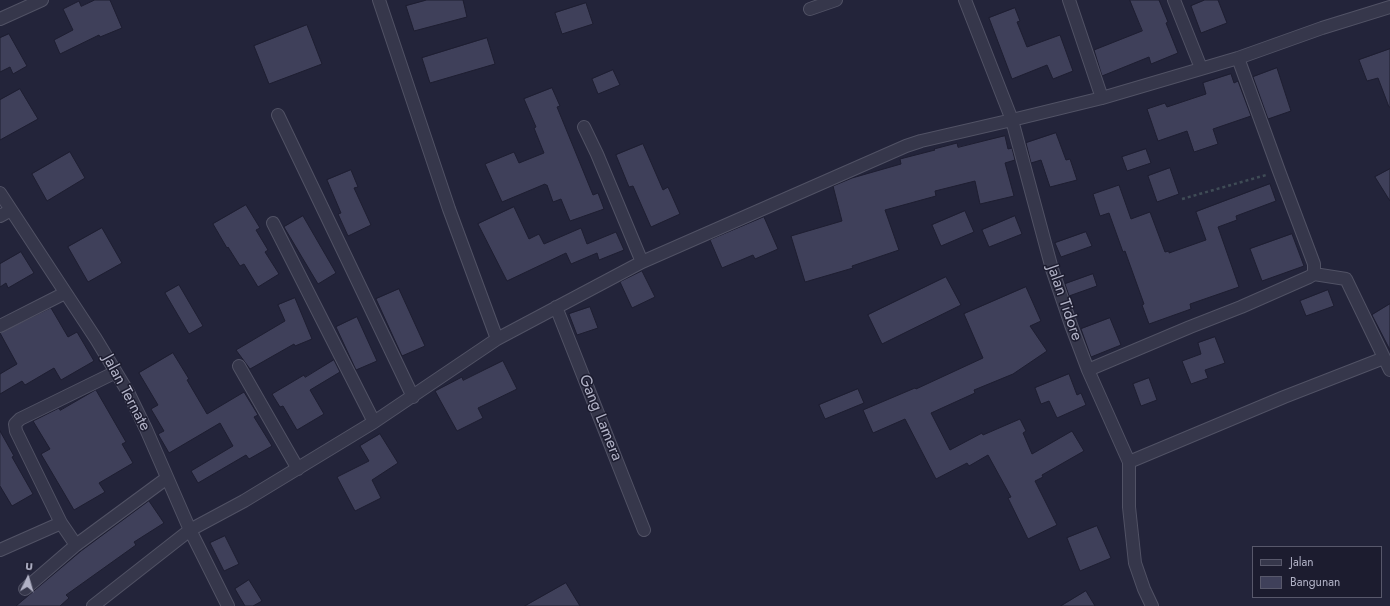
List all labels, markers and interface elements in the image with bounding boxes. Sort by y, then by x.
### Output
street label: Jalan Tidore [1042,263,1086,343]
street label: Jalan Ternate [98,351,154,435]
street label: Gang Lamera [574,372,626,464]
legend [1252,546,1382,598]
text: Jalan [1290,553,1313,571]
north arrow [8,558,48,598]
text: U [25,558,34,574]
text: Bangunan [1290,573,1340,591]

